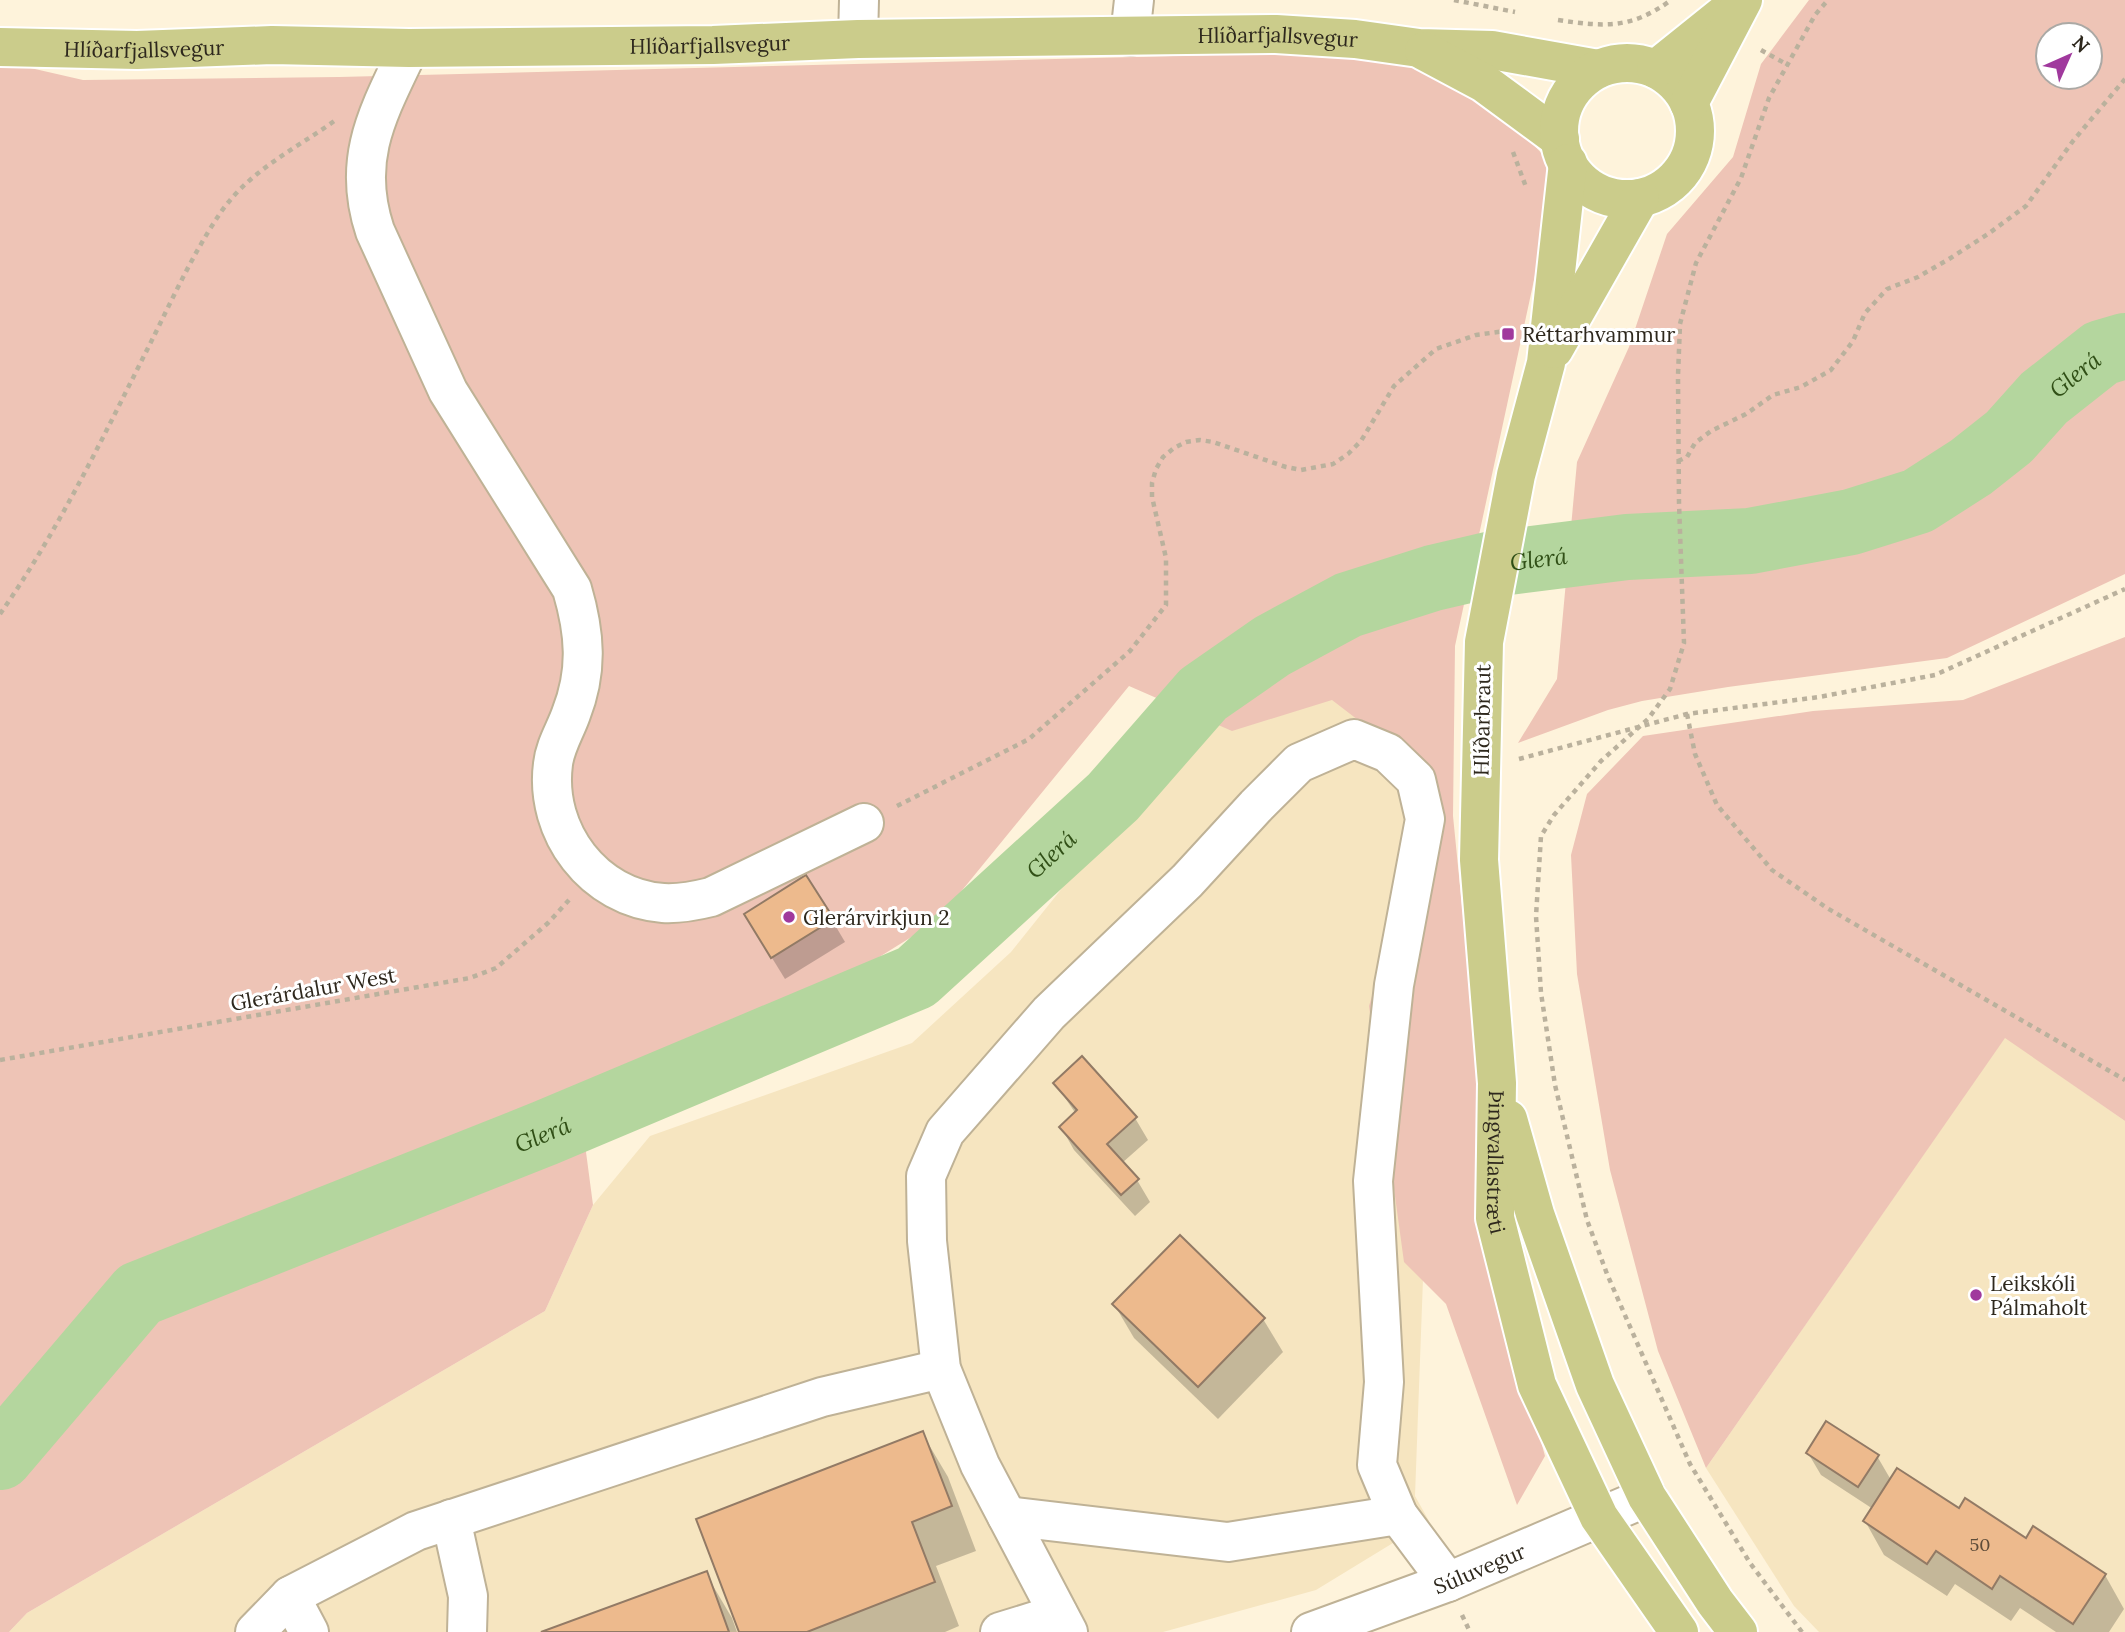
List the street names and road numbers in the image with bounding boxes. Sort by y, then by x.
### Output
street label: Hlíðarfjallsvegur [1197,20,1359,53]
street label: Hlíðarfjallsvegur [629,28,791,59]
street label: Hlíðarfjallsvegur [63,33,225,63]
street label: Hlíðarbraut [1468,663,1496,776]
street label: Glerárdalur West [228,961,399,1017]
street label: Þingvallastræti [1481,1090,1512,1237]
street label: Súluvegur [1430,1537,1530,1600]

